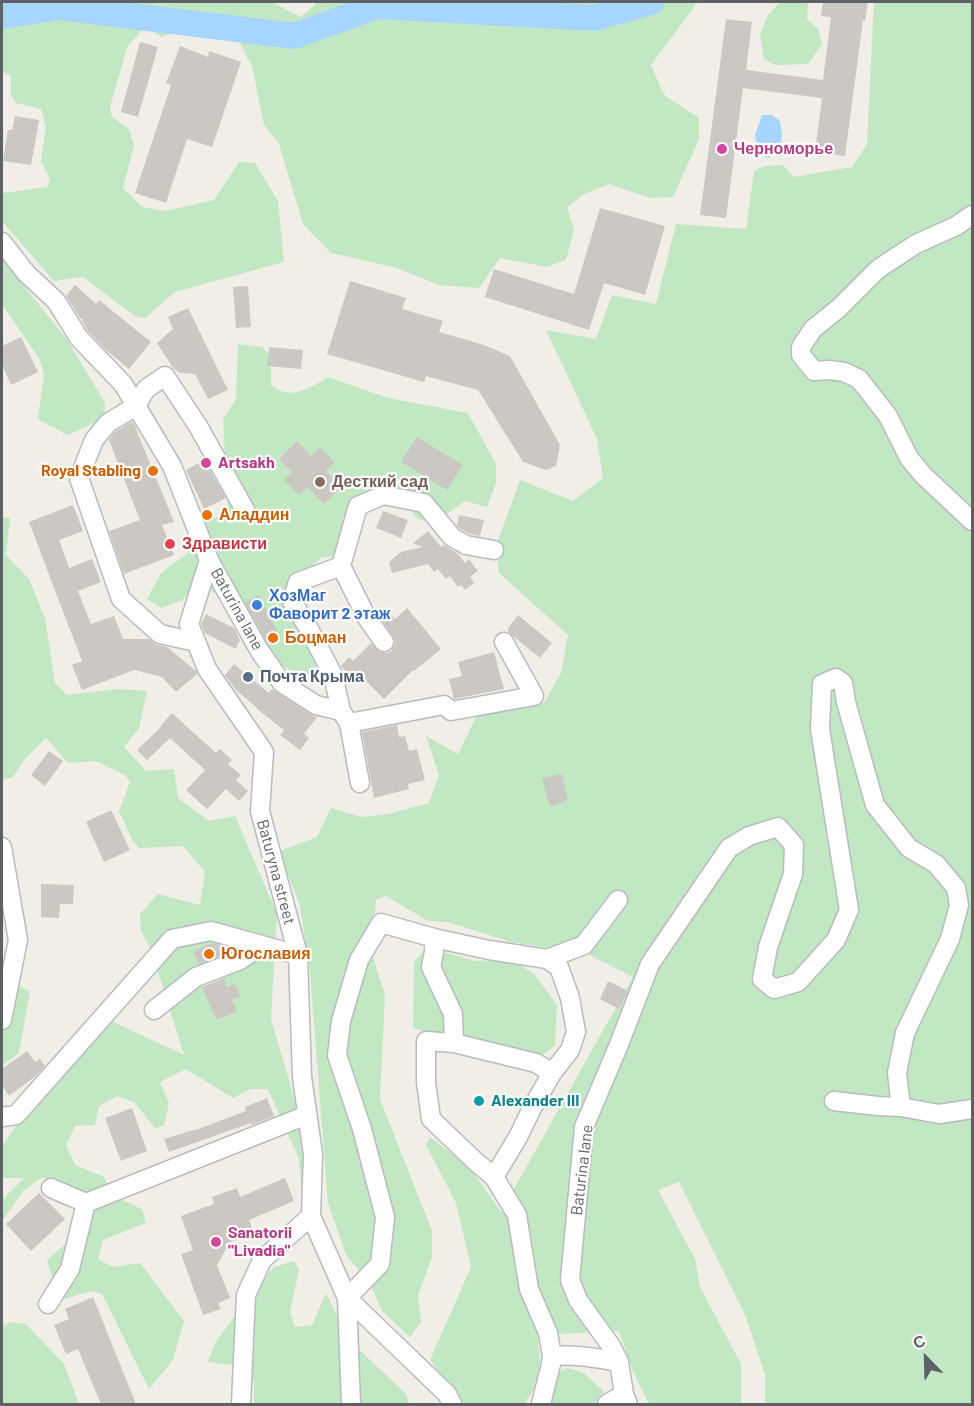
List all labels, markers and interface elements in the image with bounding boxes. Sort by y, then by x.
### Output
place label: Черноморье [734,139,833,159]
marker: Черноморье [715,142,729,156]
place label: Artsakh [218,453,275,473]
marker: Artsakh [199,456,213,470]
place label: Royal Stabling [41,461,141,481]
marker: Royal Stabling [146,464,160,478]
place label: Десткий сад [332,472,428,492]
marker: Десткий сад [313,475,327,489]
place label: Аладдин [219,505,289,525]
marker: Аладдин [200,508,214,522]
place label: Здрависти [182,534,267,554]
marker: Здрависти [163,537,177,551]
street label: Baturina lane [206,564,268,654]
place label: ХозМаг Фаворит 2 этаж [269,586,390,624]
marker: ХозМаг Фаворит 2 этаж [250,598,264,612]
place label: Боцман [285,628,346,648]
marker: Боцман [266,631,280,645]
place label: Почта Крыма [260,667,364,687]
marker: Почта Крыма [241,670,255,684]
street label: Baturyna street [253,817,299,927]
place label: Югославия [221,944,310,964]
marker: Югославия [202,947,216,961]
place label: Alexander III [491,1091,579,1111]
marker: Alexander III [472,1094,486,1108]
street label: Baturina lane [567,1124,597,1216]
place label: Sanatorii "Livadia" [228,1223,292,1261]
marker: Sanatorii "Livadia" [209,1235,223,1249]
north arrow [896,1328,956,1388]
text: С [910,1330,928,1352]

